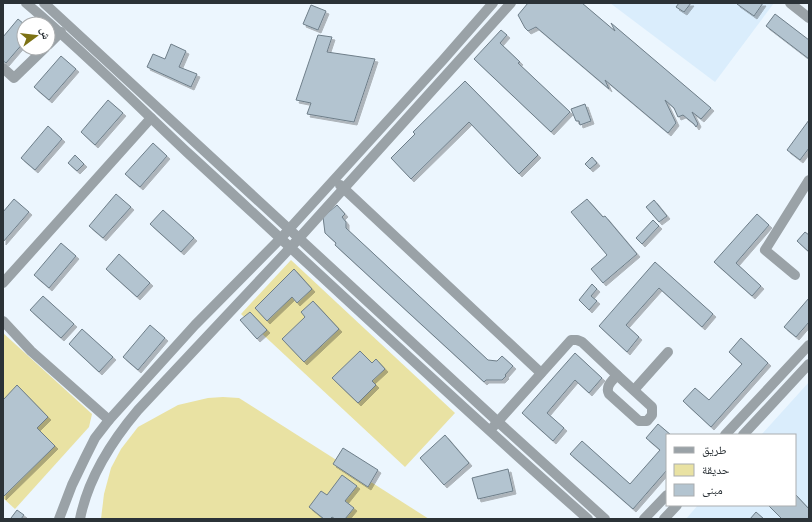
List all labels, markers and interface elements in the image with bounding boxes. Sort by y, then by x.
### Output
north arrow [16,16,56,56]
text: ش [36,26,53,41]
legend [666,434,796,506]
text: طريق [702,443,727,457]
text: حديقة [702,463,730,477]
text: مبنى [702,483,723,497]

